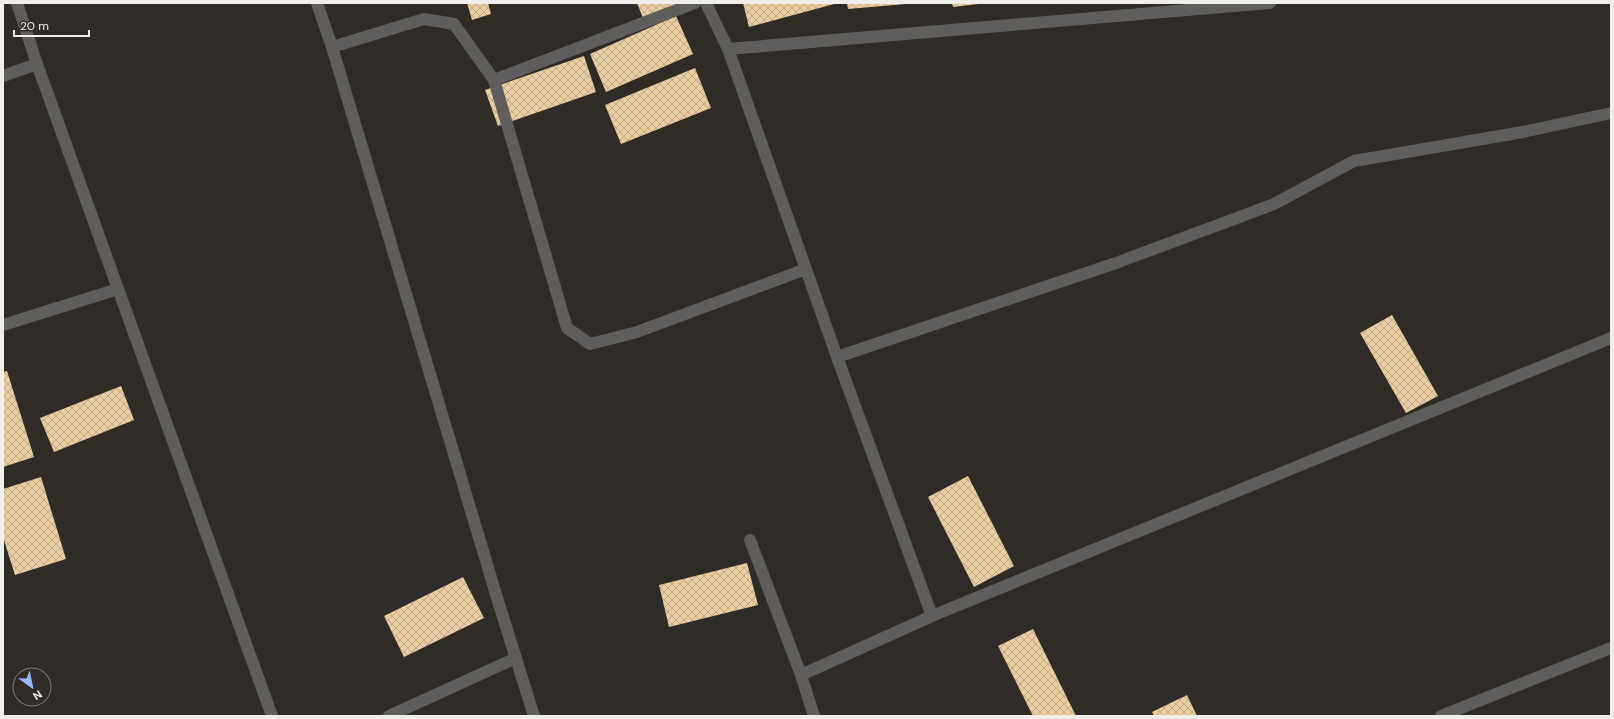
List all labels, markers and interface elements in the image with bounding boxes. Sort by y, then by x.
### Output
scale bar [14,12,89,38]
text: 20 m [20,18,49,34]
north arrow [12,667,52,707]
text: N [30,687,45,703]

